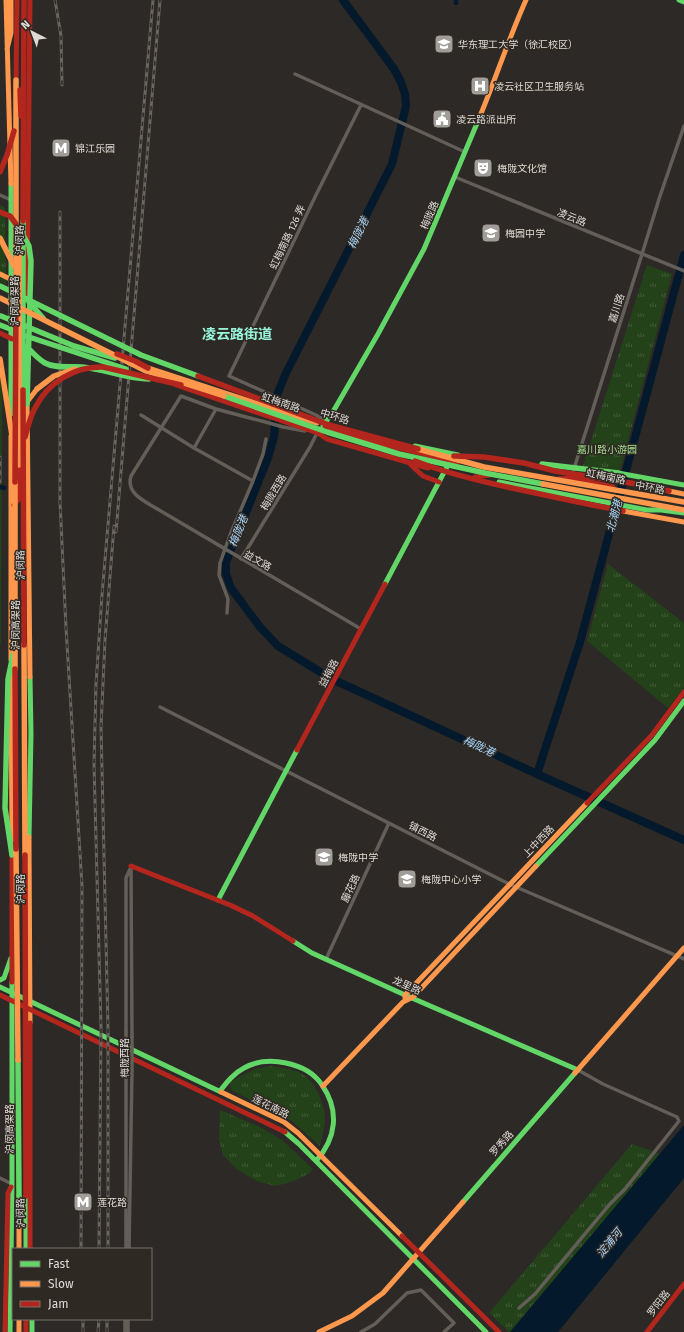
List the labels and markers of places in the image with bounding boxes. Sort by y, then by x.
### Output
school or university icon: 华东理工大学（徐汇校区） [433,33,455,55]
place label: 华东理工大学（徐汇校区） [458,39,578,51]
hospital icon: 凌云社区卫生服务站 [469,75,491,97]
place label: 凌云社区卫生服务站 [494,81,584,93]
public building icon: 凌云路派出所 [431,108,453,130]
place label: 凌云路派出所 [456,114,516,126]
metro station icon: 锦江乐园 [50,137,72,159]
place label: 锦江乐园 [75,143,115,155]
theatre icon: 梅陇文化馆 [472,157,494,179]
place label: 梅陇文化馆 [497,163,547,175]
school or university icon: 梅园中学 [480,222,502,244]
place label: 梅园中学 [505,228,545,240]
school or university icon: 梅陇中学 [313,846,335,868]
place label: 梅陇中学 [338,852,378,864]
school or university icon: 梅陇中心小学 [396,868,418,890]
place label: 梅陇中心小学 [421,874,481,886]
metro station icon: 莲花路 [72,1191,94,1213]
place label: 莲花路 [97,1197,127,1209]

